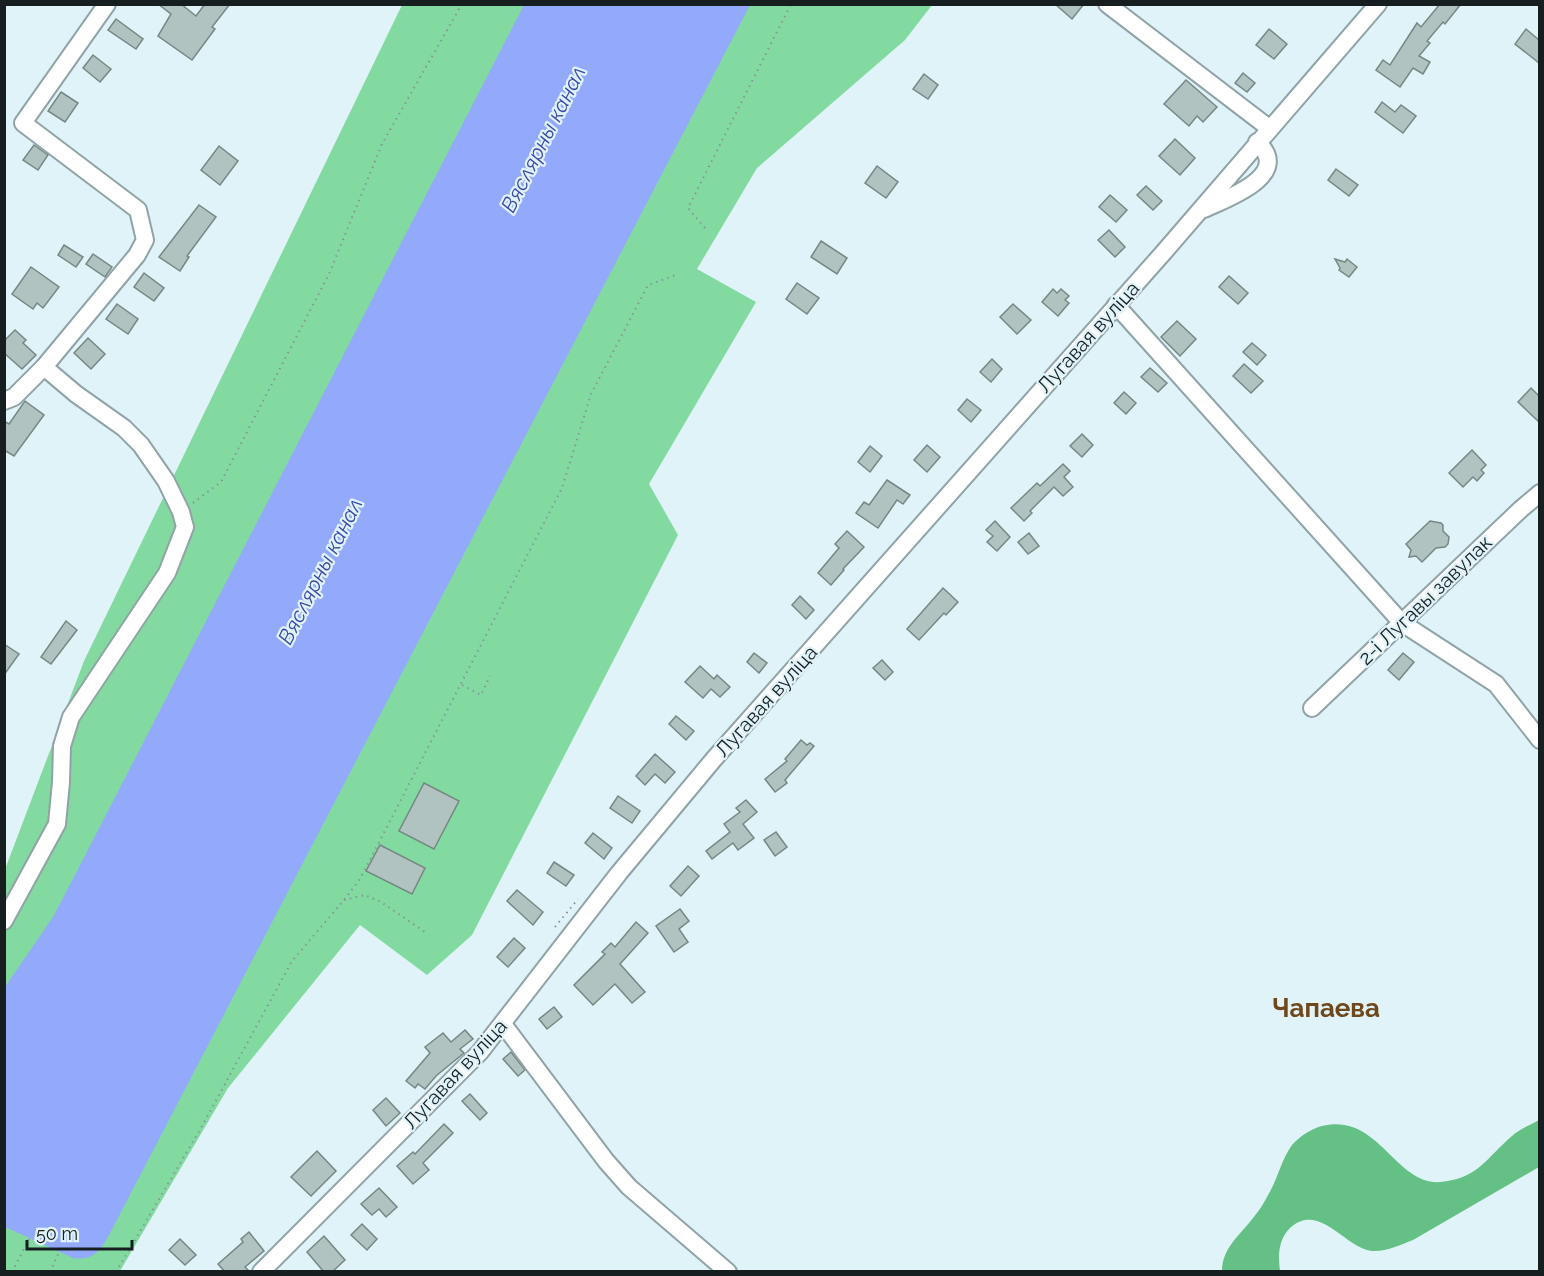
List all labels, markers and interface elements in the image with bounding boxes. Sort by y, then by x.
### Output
water label: Вяслярны канал [495,62,591,216]
street label: Лугавая вуліца [1032,277,1144,397]
water label: Вяслярны канал [272,494,368,648]
street label: 2-і Лугавы завулак [1353,530,1497,670]
street label: Лугавая вуліца [710,641,822,761]
district label: Чапаева [1272,993,1380,1023]
street label: Лугавая вуліца [398,1014,512,1134]
scale bar [27,1213,132,1251]
text: 50 m [36,1223,78,1244]

